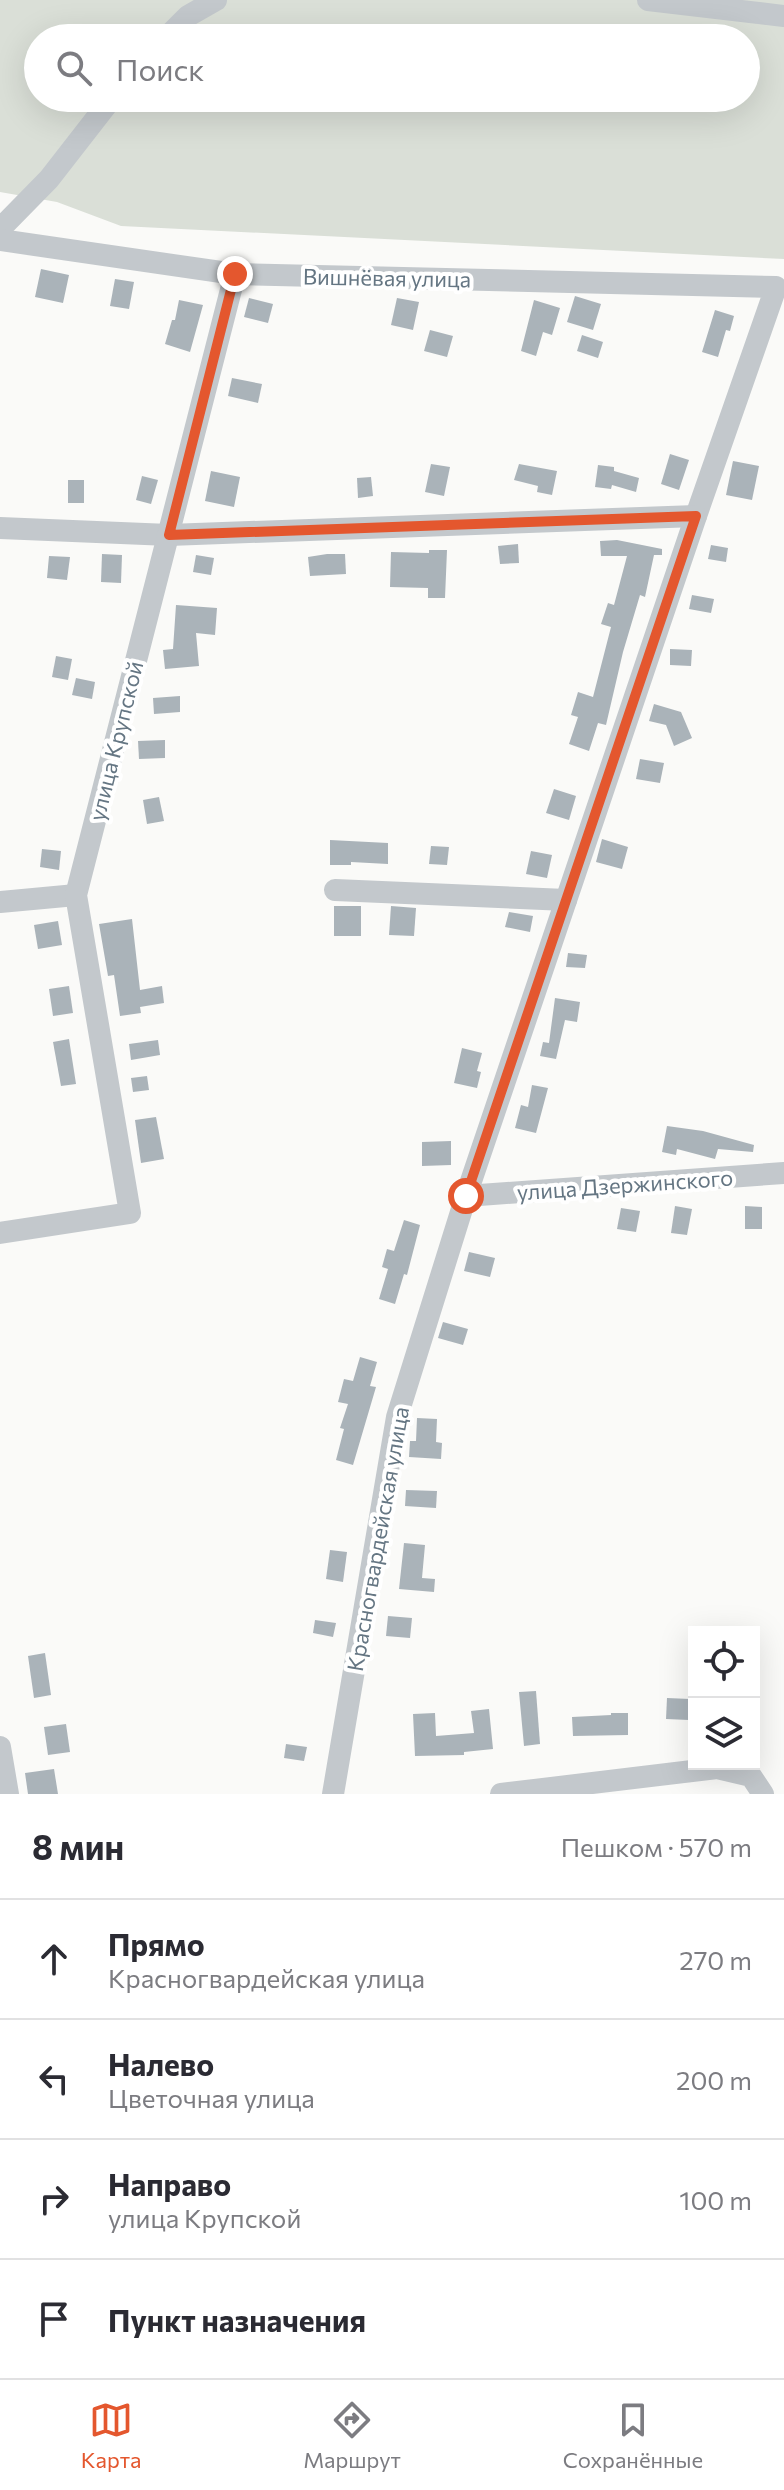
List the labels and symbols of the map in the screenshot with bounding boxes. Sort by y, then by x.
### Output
route end [217,256,253,292]
street label: Вишнёвая улица [303,263,471,292]
street label: улица Крупской [83,658,148,824]
street label: улица Дзержинского [516,1163,734,1206]
route start [448,1178,484,1214]
street label: Красногвардейская улица [341,1404,414,1673]

